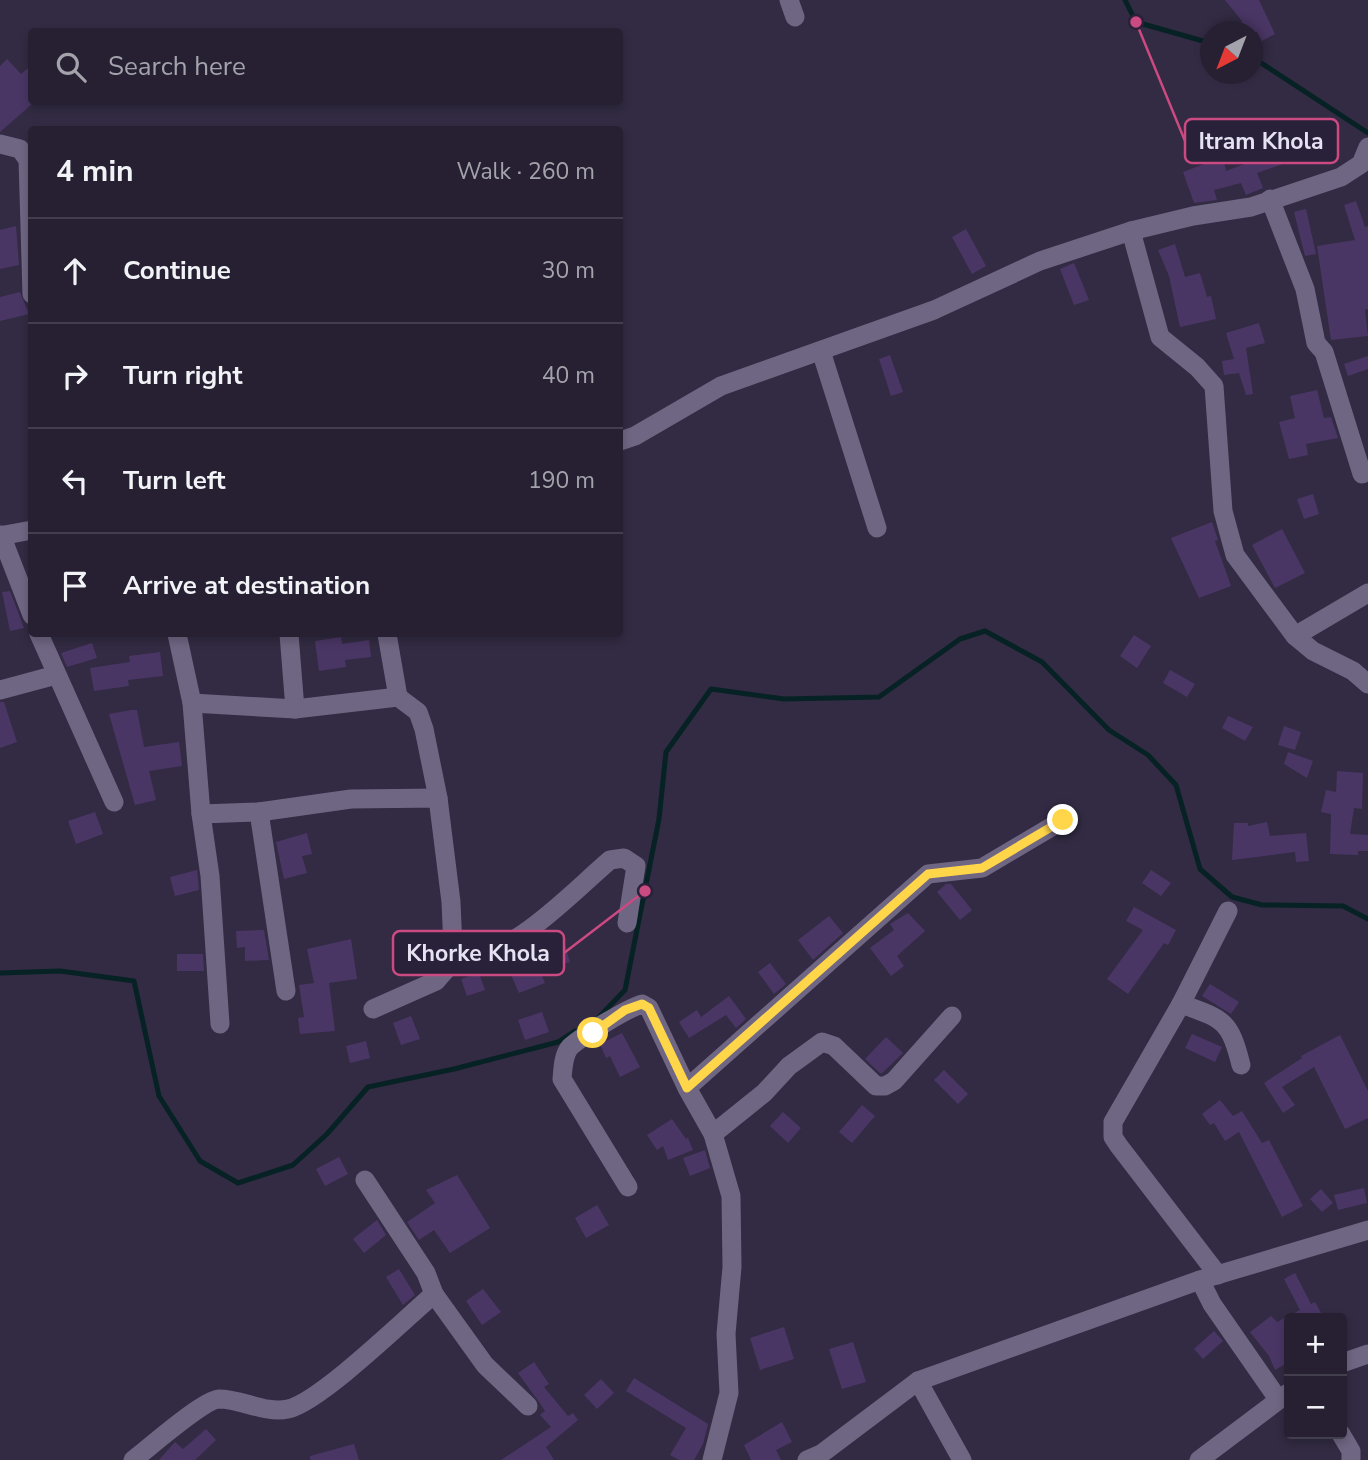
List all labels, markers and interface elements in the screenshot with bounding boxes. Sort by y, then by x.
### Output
north arrow [1200,21,1263,84]
search box [28,28,623,105]
icon: search [52,48,90,86]
text: Search here [108,49,246,84]
callout: Itram Khola [1185,119,1338,163]
text: Itram Khola [1198,126,1324,157]
text: 4 min [56,151,134,192]
text: Walk · 260 m [456,156,595,187]
icon: ahead [56,252,94,290]
text: Continue [123,253,231,288]
text: 30 m [542,255,595,286]
icon: right [56,357,94,395]
text: Turn right [123,358,242,393]
text: 40 m [542,360,595,391]
icon: left [56,462,94,500]
text: Turn left [123,463,226,498]
text: 190 m [528,465,595,496]
icon: arrive [56,567,94,605]
text: Arrive at destination [123,568,370,603]
route end [1047,804,1078,835]
callout: Khorke Khola [393,931,564,975]
text: Khorke Khola [406,938,550,969]
route start [577,1017,608,1048]
map controls [1284,1313,1347,1439]
button: + [1284,1313,1347,1376]
button: − [1284,1376,1347,1439]

